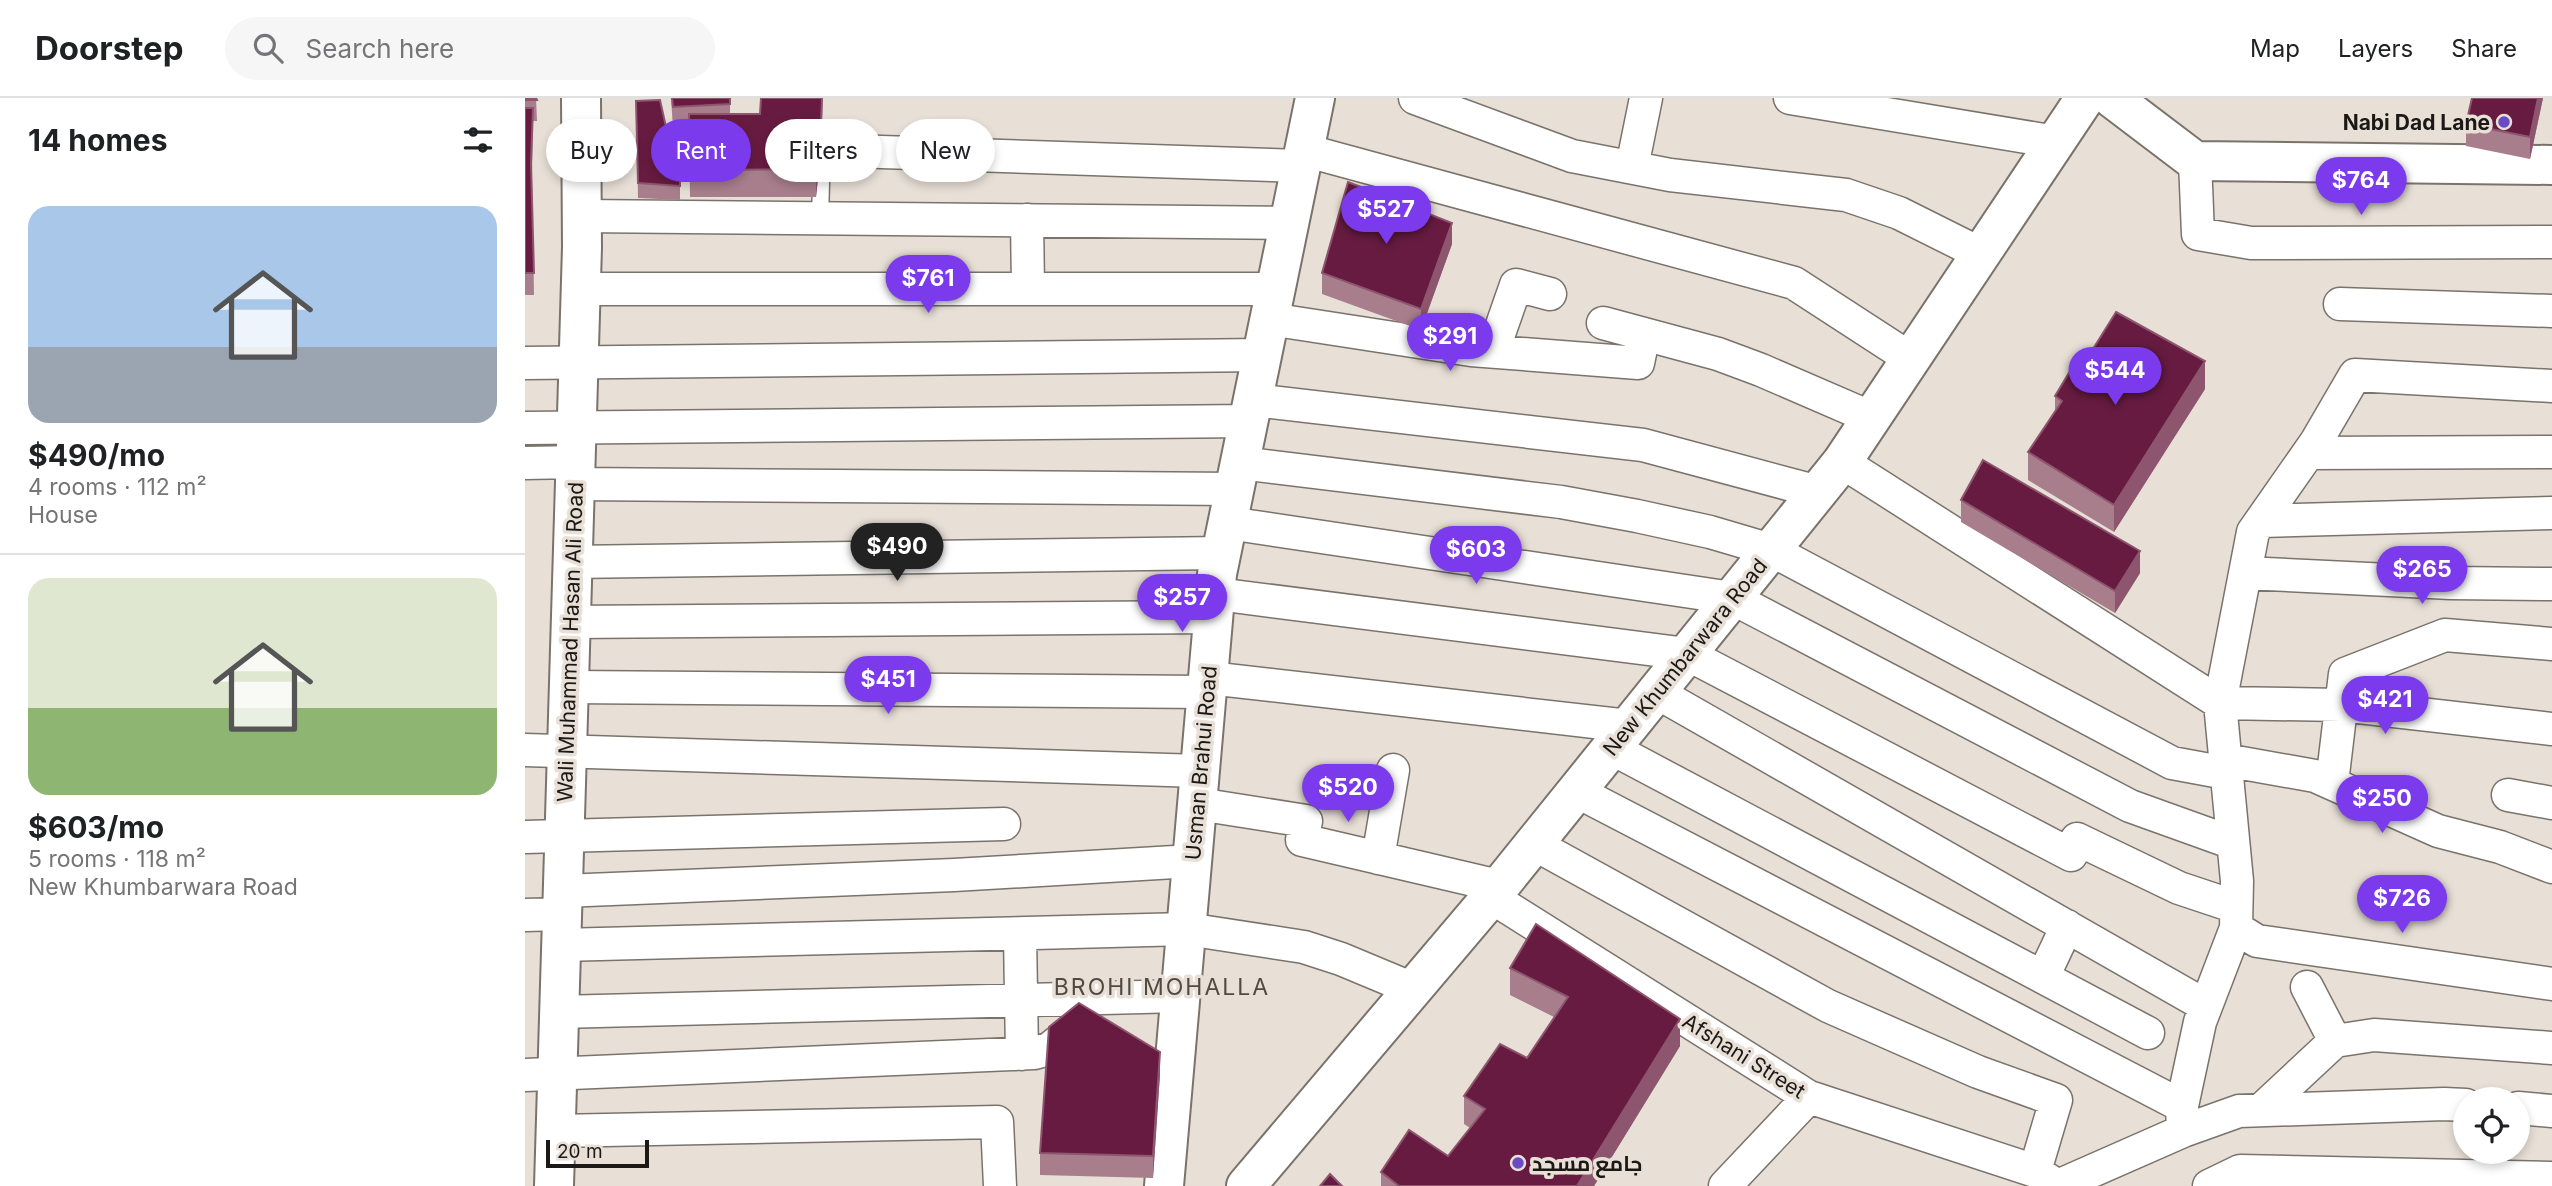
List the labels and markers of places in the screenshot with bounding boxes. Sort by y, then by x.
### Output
place label: Nabi Dad Lane [2343,110,2490,135]
marker: Nabi Dad Lane [2496,114,2512,130]
pin: $764 [2320,158,2402,217]
pin: $527 [1345,186,1427,246]
pin: $761 [887,256,969,315]
pin: $291 [1409,314,1491,373]
pin: $544 [2074,348,2156,407]
pin: $490 [856,524,938,583]
pin: $603 [1435,526,1517,586]
pin: $265 [2381,546,2463,606]
pin: $257 [1141,574,1223,634]
pin: $451 [847,656,929,716]
pin: $421 [2344,676,2426,736]
pin: $520 [1307,764,1389,824]
pin: $250 [2341,776,2423,835]
pin: $726 [2361,876,2443,935]
place label: جامع مسجد [1532,1151,1642,1178]
marker: جامع مسجد [1510,1155,1526,1171]

